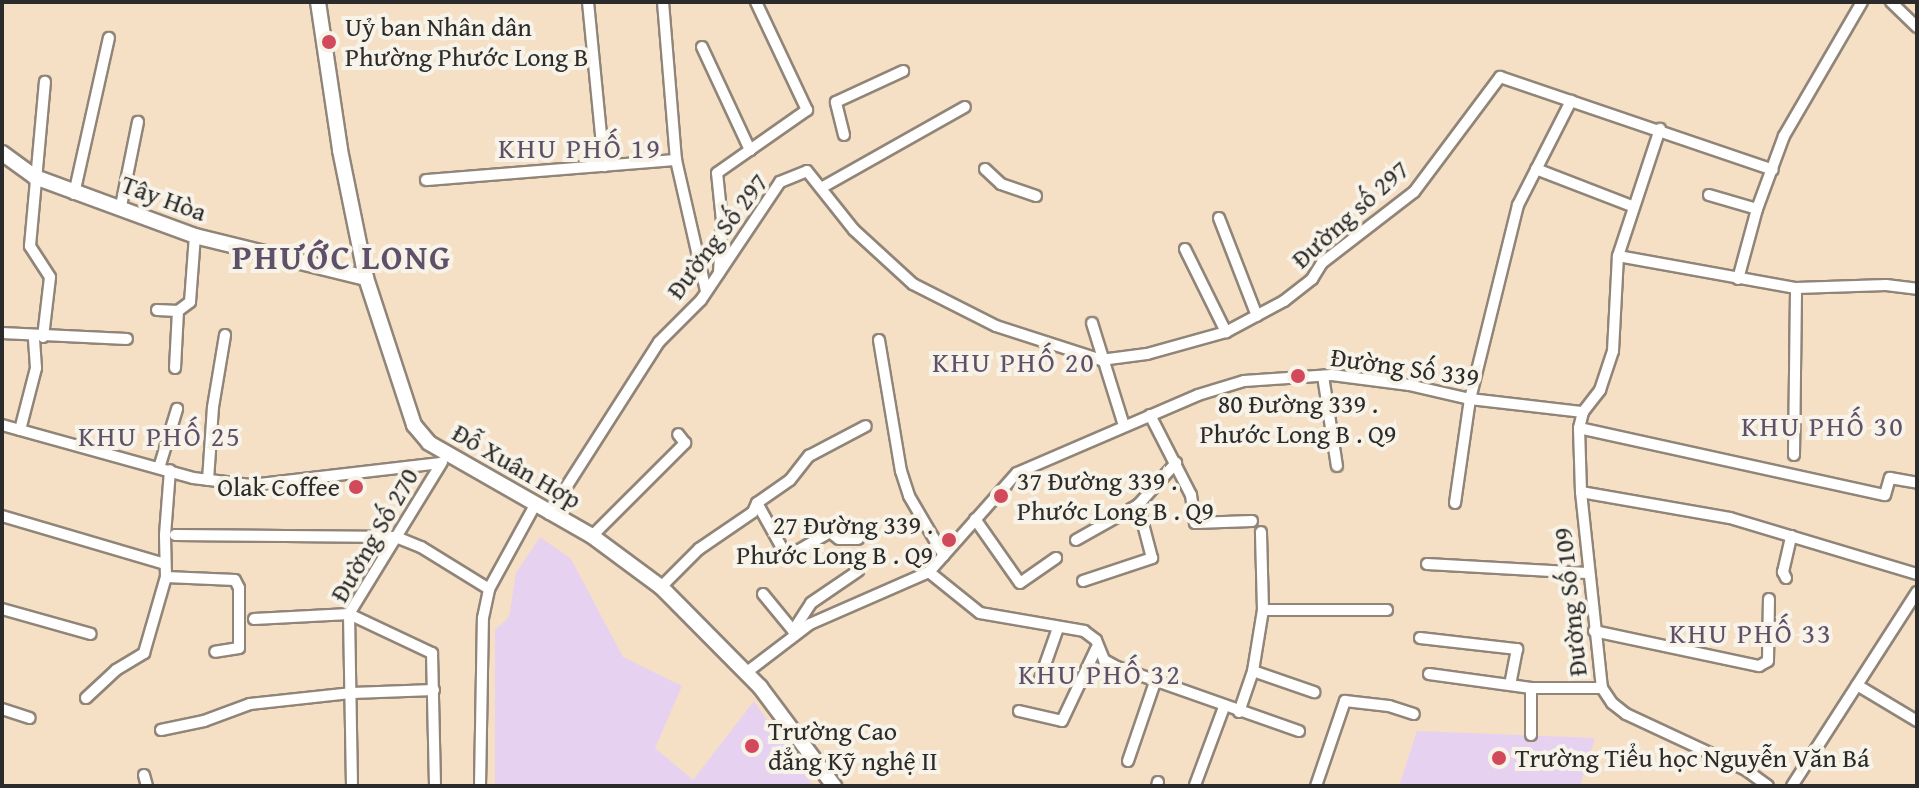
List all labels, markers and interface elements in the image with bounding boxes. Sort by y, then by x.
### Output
place label: Uỷ ban Nhân dân Phường Phước Long B [345,11,588,72]
marker: Uỷ ban Nhân dân Phường Phước Long B [320,33,338,51]
district label: KHU PHỐ 19 [498,131,662,165]
street label: Đường số 297 [1285,153,1415,275]
street label: Đường Số 297 [660,167,774,305]
street label: Tây Hòa [117,168,211,228]
district label: PHƯỚC LONG [232,237,452,277]
street label: Đường Số 339 [1329,341,1481,393]
district label: KHU PHỐ 20 [932,345,1096,379]
marker: 80 Đường 339 . Phước Long B . Q9 [1289,367,1307,385]
place label: 80 Đường 339 . Phước Long B . Q9 [1200,388,1396,450]
district label: KHU PHỐ 30 [1741,409,1905,443]
street label: Đỗ Xuân Hợp [447,417,587,515]
district label: KHU PHỐ 25 [78,419,242,453]
street label: Đường Số 270 [323,463,425,607]
place label: 37 Đường 339 . Phước Long B . Q9 [1017,465,1214,526]
place label: Olak Coffee [217,471,340,503]
marker: Olak Coffee [347,478,365,496]
marker: 37 Đường 339 . Phước Long B . Q9 [992,487,1010,505]
place label: 27 Đường 339 . Phước Long B . Q9 [736,509,933,570]
street label: Đường Số 109 [1547,526,1593,678]
marker: 27 Đường 339 . Phước Long B . Q9 [940,531,958,549]
district label: KHU PHỐ 33 [1669,616,1833,650]
district label: KHU PHỐ 32 [1018,657,1182,691]
place label: Trường Cao đẳng Kỹ nghệ II [768,715,938,776]
marker: Trường Cao đẳng Kỹ nghệ II [743,737,761,755]
place label: Trường Tiểu học Nguyễn Văn Bá [1515,742,1870,774]
marker: Trường Tiểu học Nguyễn Văn Bá [1490,749,1508,767]

